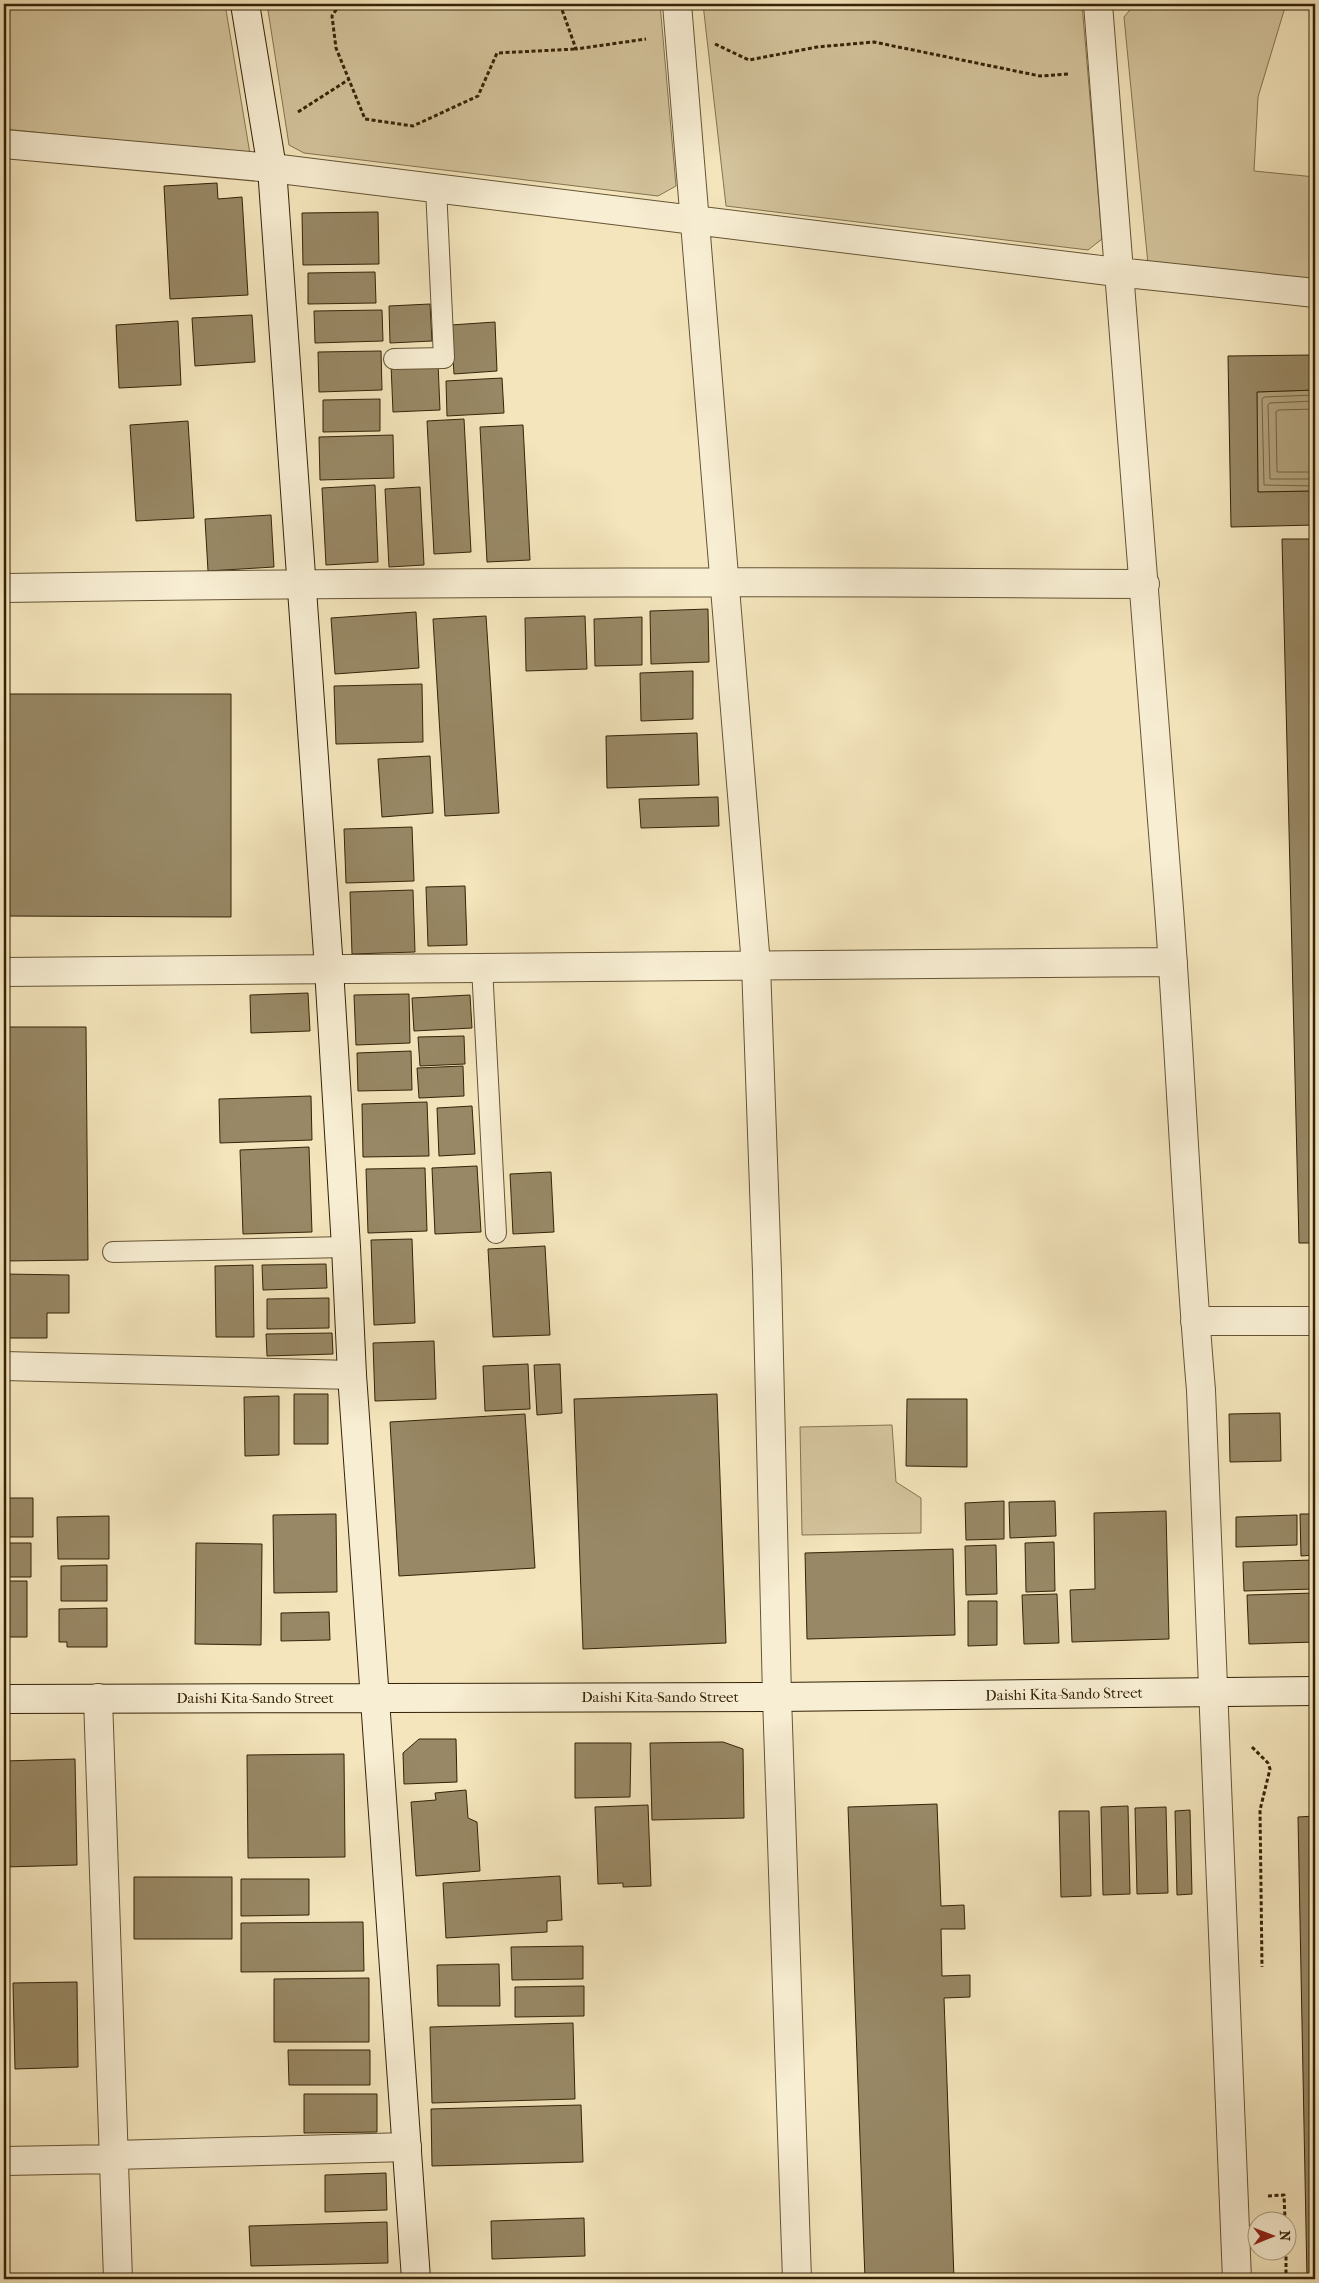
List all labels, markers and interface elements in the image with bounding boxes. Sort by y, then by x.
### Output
street label: Daishi Kita-Sando Street [985,1684,1144,1704]
street label: Daishi Kita-Sando Street [581,1688,739,1706]
street label: Daishi Kita-Sando Street [176,1689,334,1707]
north arrow [1246,2210,1296,2260]
text: N [1276,2230,1293,2242]

